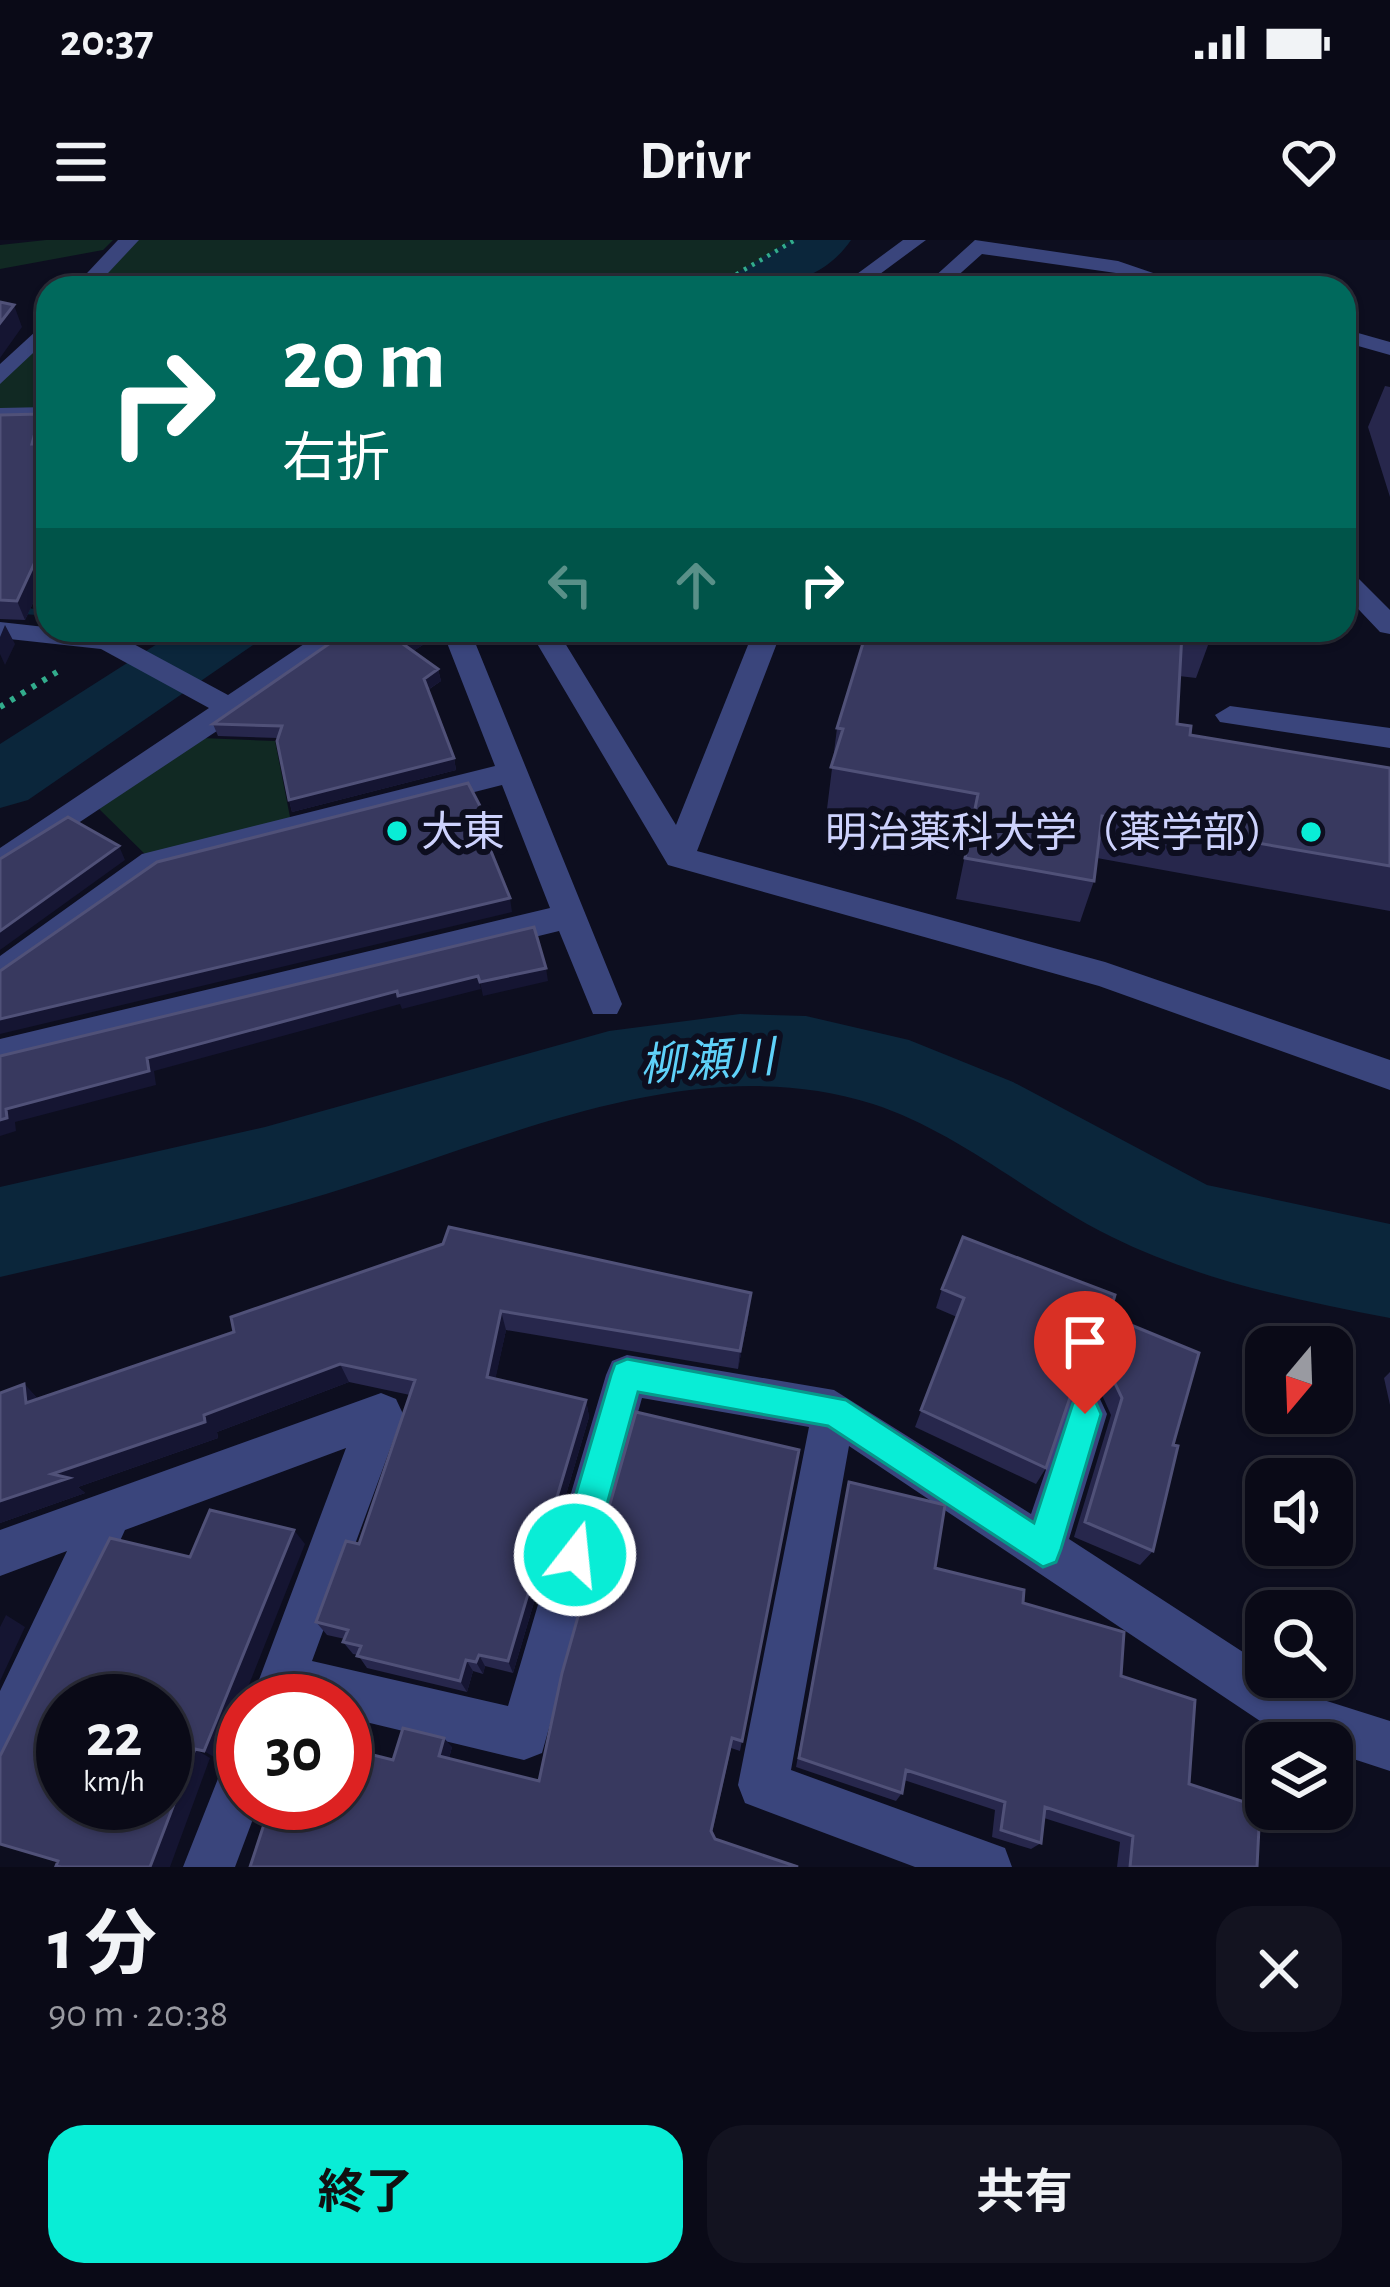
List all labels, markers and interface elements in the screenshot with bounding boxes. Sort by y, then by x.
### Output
text: 20:37 [60,19,154,64]
icon: menu [48,129,114,195]
icon: heart [1276,129,1342,195]
text: Drivr [640,135,750,189]
text: 20 m [282,320,446,404]
icon: right [84,324,240,480]
text: 右折 [282,433,390,487]
icon: left [537,552,603,618]
icon: ahead [663,552,729,618]
icon: right [789,552,855,618]
place label: 大東 [421,810,505,854]
place label: 明治薬科大学（薬学部） [825,811,1287,855]
marker: 大東 [384,818,410,844]
marker: 明治薬科大学（薬学部） [1298,819,1324,845]
water label: 柳瀬川 [638,1033,780,1090]
pin [1034,1291,1136,1414]
icon: arrive [1052,1309,1118,1375]
north arrow [1245,1326,1353,1434]
map controls [1245,1326,1353,1830]
button: sound [1245,1458,1353,1566]
position arrow [512,1492,638,1618]
button: search [1245,1590,1353,1698]
speed limit sign: 30 [216,1674,372,1830]
text: 22 [86,1707,142,1767]
button: layers [1245,1722,1353,1830]
text: km/h [83,1767,145,1797]
button: close [1216,1906,1342,2032]
text: 1 分 [48,1910,157,1982]
text: 90 m · 20:38 [48,1995,228,2034]
button: 終了 [48,2125,683,2263]
button: 共有 [707,2125,1342,2263]

